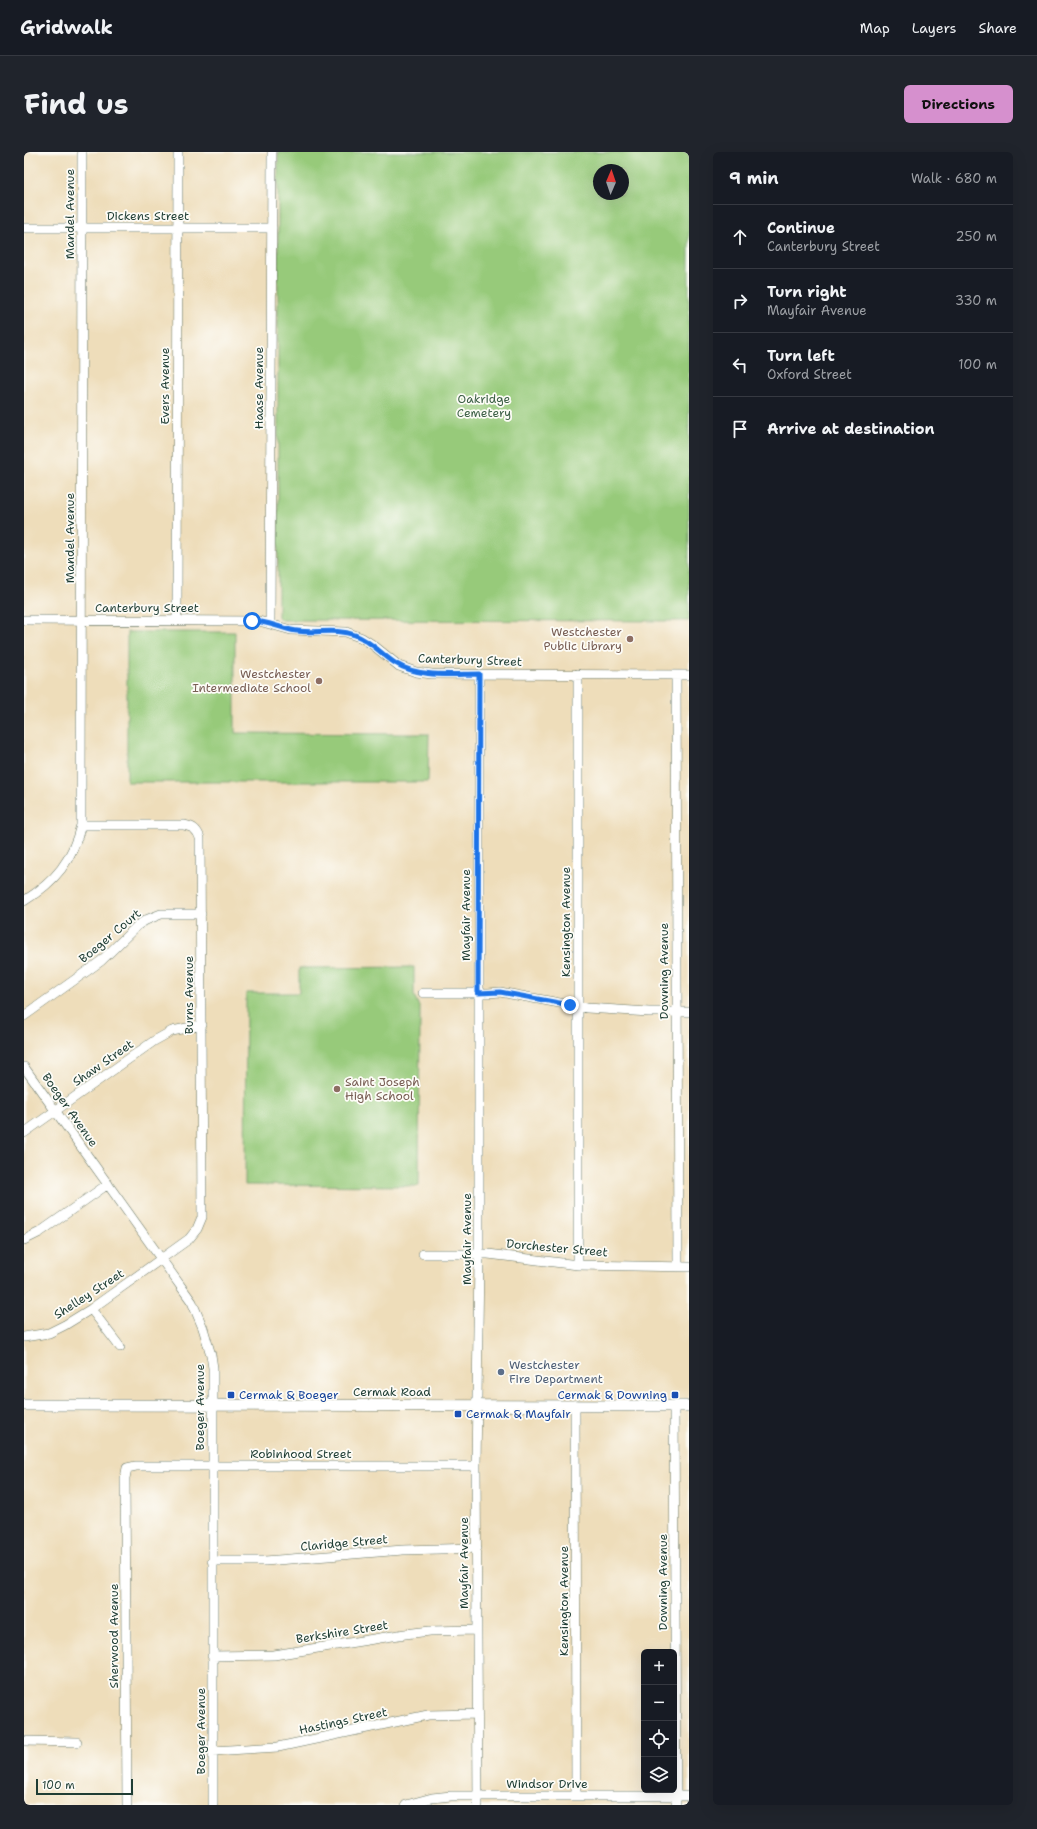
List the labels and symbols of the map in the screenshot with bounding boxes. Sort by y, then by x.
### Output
north arrow [593,164,629,200]
street label: Mandel Avenue [62,169,78,259]
street label: Dickens Street [107,208,189,224]
street label: Evers Avenue [157,347,173,425]
street label: Haase Avenue [251,347,267,429]
park label: Oakridge Cemetery [457,391,511,421]
street label: Mandel Avenue [62,493,78,583]
street label: Canterbury Street [95,600,199,616]
route start [243,612,261,630]
place label: Westchester Public Library [544,624,622,654]
marker: Westchester Public Library [625,634,635,644]
street label: Canterbury Street [418,650,522,670]
place label: Westchester Intermediate School [192,666,311,696]
marker: Westchester Intermediate School [314,676,324,686]
street label: Kensington Avenue [558,867,574,977]
street label: Mayfair Avenue [458,869,474,961]
street label: Boeger Court [76,905,144,967]
street label: Downing Avenue [656,922,672,1019]
street label: Burns Avenue [181,955,197,1034]
route end [561,996,579,1014]
street label: Shaw Street [69,1036,137,1090]
street label: Boeger Avenue [39,1070,102,1150]
place label: Saint Joseph High School [345,1074,420,1104]
marker: Saint Joseph High School [332,1084,342,1094]
street label: Mayfair Avenue [459,1193,475,1285]
street label: Dorchester Street [506,1236,608,1260]
street label: Shelley Street [51,1265,127,1323]
place label: Westchester Fire Department [509,1357,603,1387]
street label: Boeger Avenue [192,1363,208,1450]
marker: Westchester Fire Department [496,1367,506,1377]
street label: Cermak Road [353,1384,431,1400]
place label: Cermak & Boeger [239,1387,339,1403]
place label: Cermak & Downing [557,1387,667,1403]
marker: Cermak & Boeger [226,1390,236,1400]
marker: Cermak & Downing [670,1390,680,1400]
place label: Cermak & Mayfair [466,1406,571,1422]
marker: Cermak & Mayfair [453,1409,463,1419]
street label: Robinhood Street [250,1446,352,1462]
street label: Mayfair Avenue [456,1517,472,1609]
street label: Claridge Street [300,1531,388,1555]
street label: Downing Avenue [655,1533,671,1630]
street label: Kensington Avenue [556,1546,572,1656]
street label: Sherwood Avenue [106,1583,122,1688]
street label: Berkshire Street [295,1617,389,1647]
street label: Boeger Avenue [193,1687,209,1774]
street label: Hastings Street [297,1704,389,1738]
street label: Windsor Drive [506,1776,588,1792]
scale bar [36,1777,133,1796]

